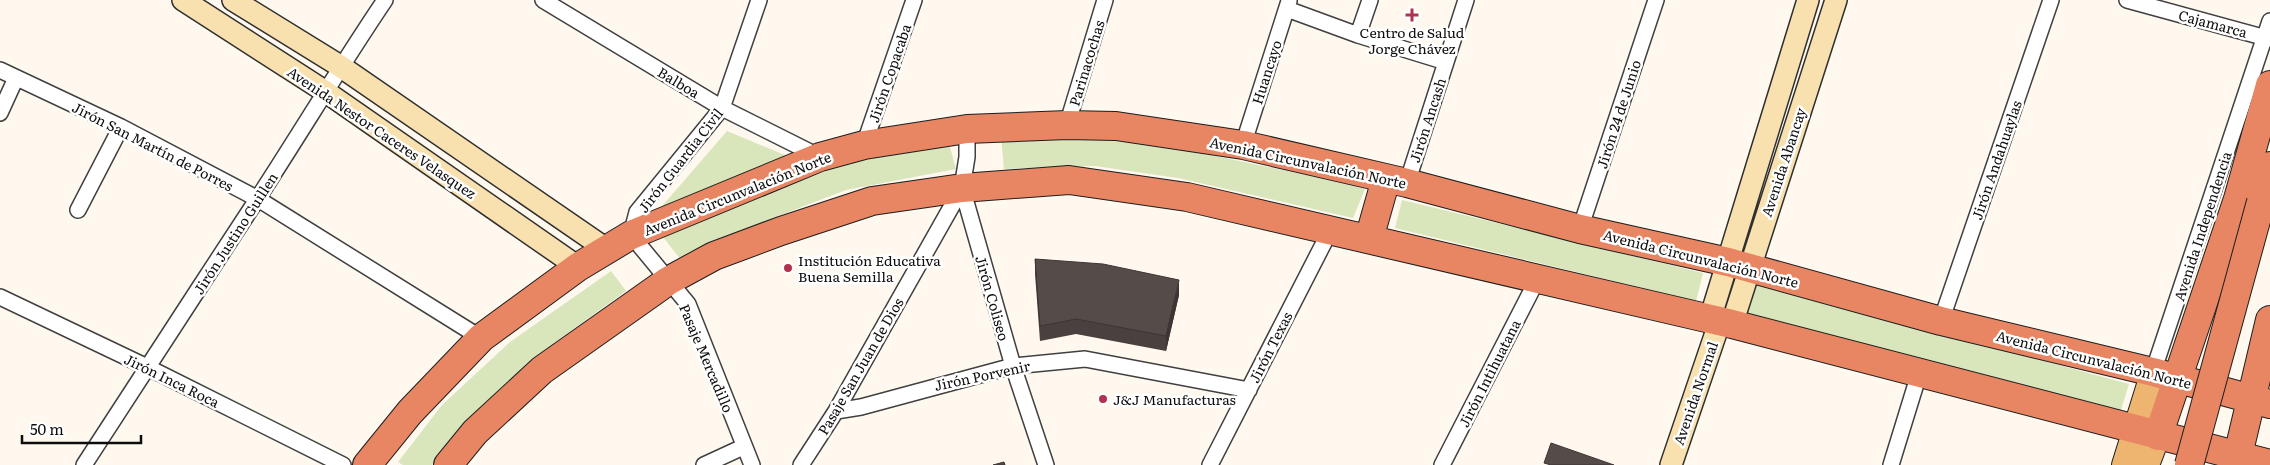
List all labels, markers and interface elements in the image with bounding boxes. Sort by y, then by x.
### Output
street label: Cajamarca [2176,4,2250,42]
marker: Centro de Salud Jorge Chávez [1405,8,1419,22]
street label: Parinacochas [1063,18,1109,108]
street label: Jirón Copacaba [863,21,915,125]
place label: Centro de Salud Jorge Chávez [1360,22,1465,58]
street label: Huancayo [1246,37,1286,107]
street label: Jirón 24 de Junio [1591,57,1645,171]
street label: Avenida Nestor Caceres Velasquez [284,61,480,203]
street label: Balboa [654,62,704,103]
street label: Jirón Ancash [1404,75,1450,165]
street label: Jirón San Martín de Porres [69,97,237,195]
street label: Jirón Andahuaylas [1966,98,2026,222]
street label: Jirón Guardia Civil [633,103,727,216]
street label: Avenida Abancay [1756,104,1810,219]
street label: Avenida Circunvalación Norte [1208,131,1408,193]
street label: Avenida Circunvalación Norte [640,146,834,240]
street label: Avenida Independencia [2168,148,2236,303]
street label: Jirón Justino Guillen [188,168,282,298]
street label: Avenida Circunvalación Norte [1601,224,1801,292]
place label: Institución Educativa Buena Semilla [798,250,941,286]
street label: Jirón Coliseo [971,253,1015,343]
marker: Institución Educativa Buena Semilla [782,262,794,274]
street label: Pasaje San Juan de Dios [812,294,908,438]
street label: Pasaje Mercadillo [675,301,739,415]
street label: Jirón Texas [1244,308,1296,386]
street label: Jirón Intihuatana [1453,315,1525,430]
street label: Avenida Circunvalación Norte [1994,325,2194,393]
street label: Avenida Normal [1668,338,1722,448]
street label: Jirón Inca Roca [121,348,223,412]
street label: Jirón Porvenir [932,355,1032,395]
place label: J&J Manufacturas [1113,389,1236,409]
marker: J&J Manufacturas [1097,393,1109,405]
scale bar [22,412,141,444]
text: 50 m [30,417,64,440]

